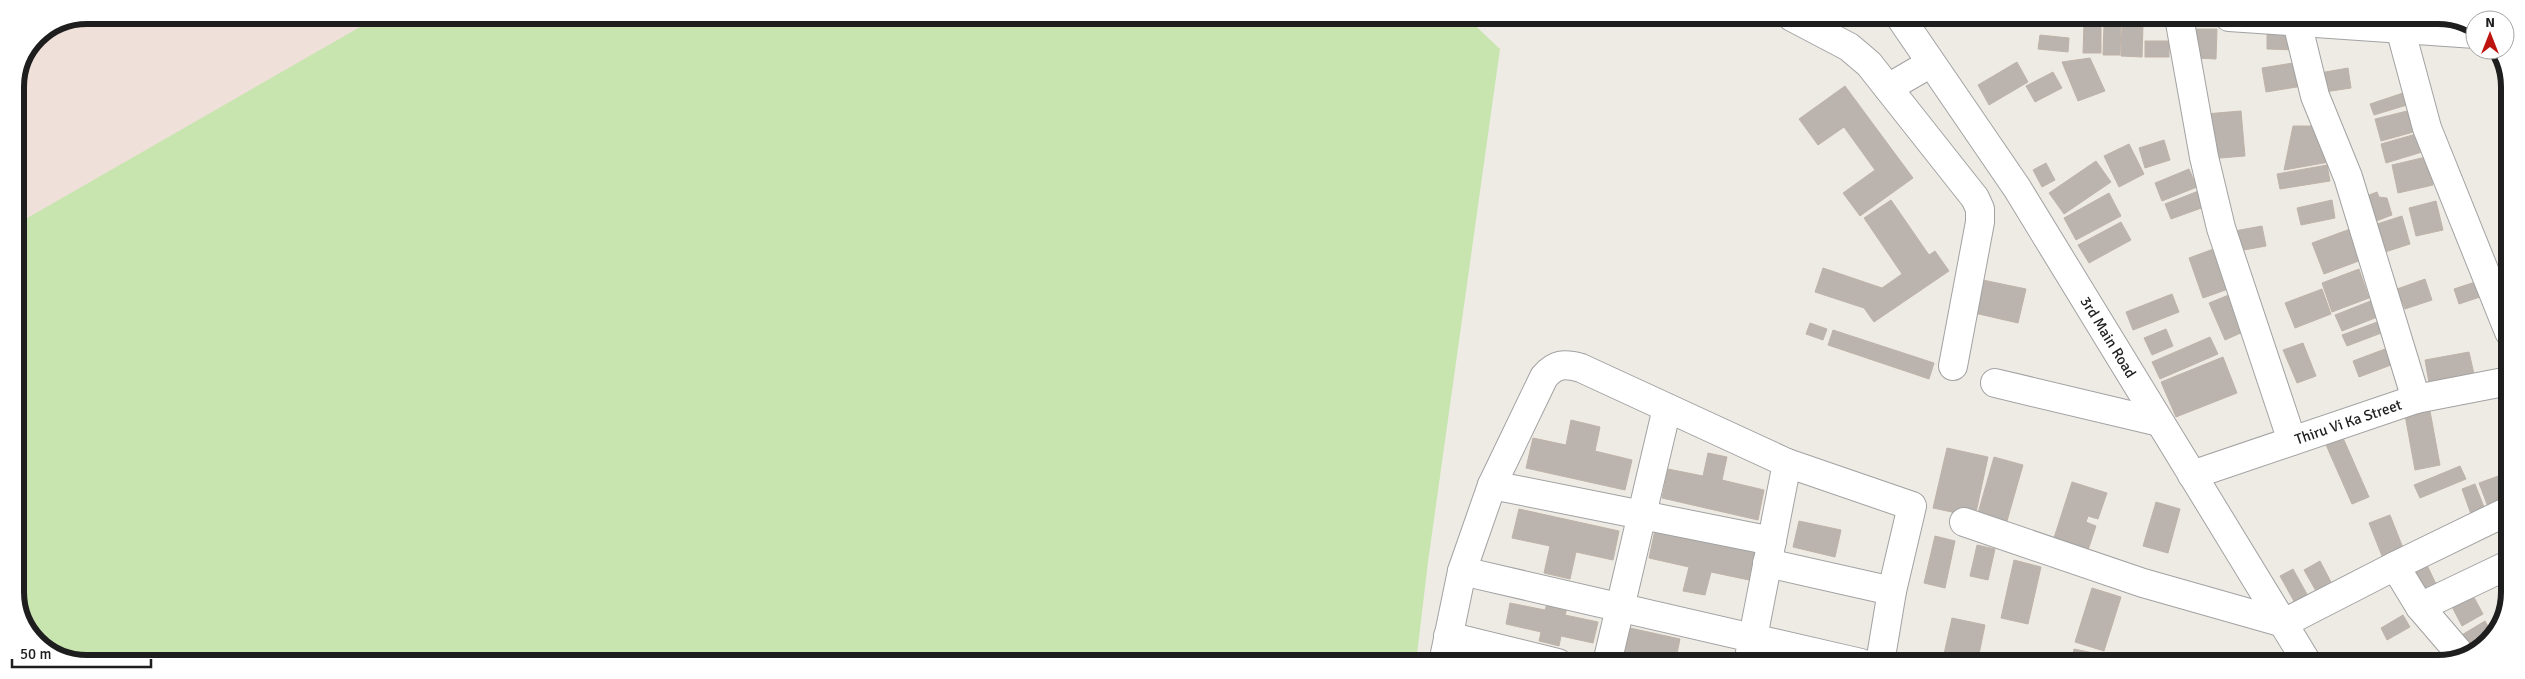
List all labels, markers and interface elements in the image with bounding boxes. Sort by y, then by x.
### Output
north arrow [2465,10,2515,60]
text: N [2485,14,2495,31]
street label: 3rd Main Road [2076,293,2140,381]
street label: Thiru Vi Ka Street [2292,396,2404,448]
scale bar [12,636,151,668]
text: 50 m [20,645,51,663]

